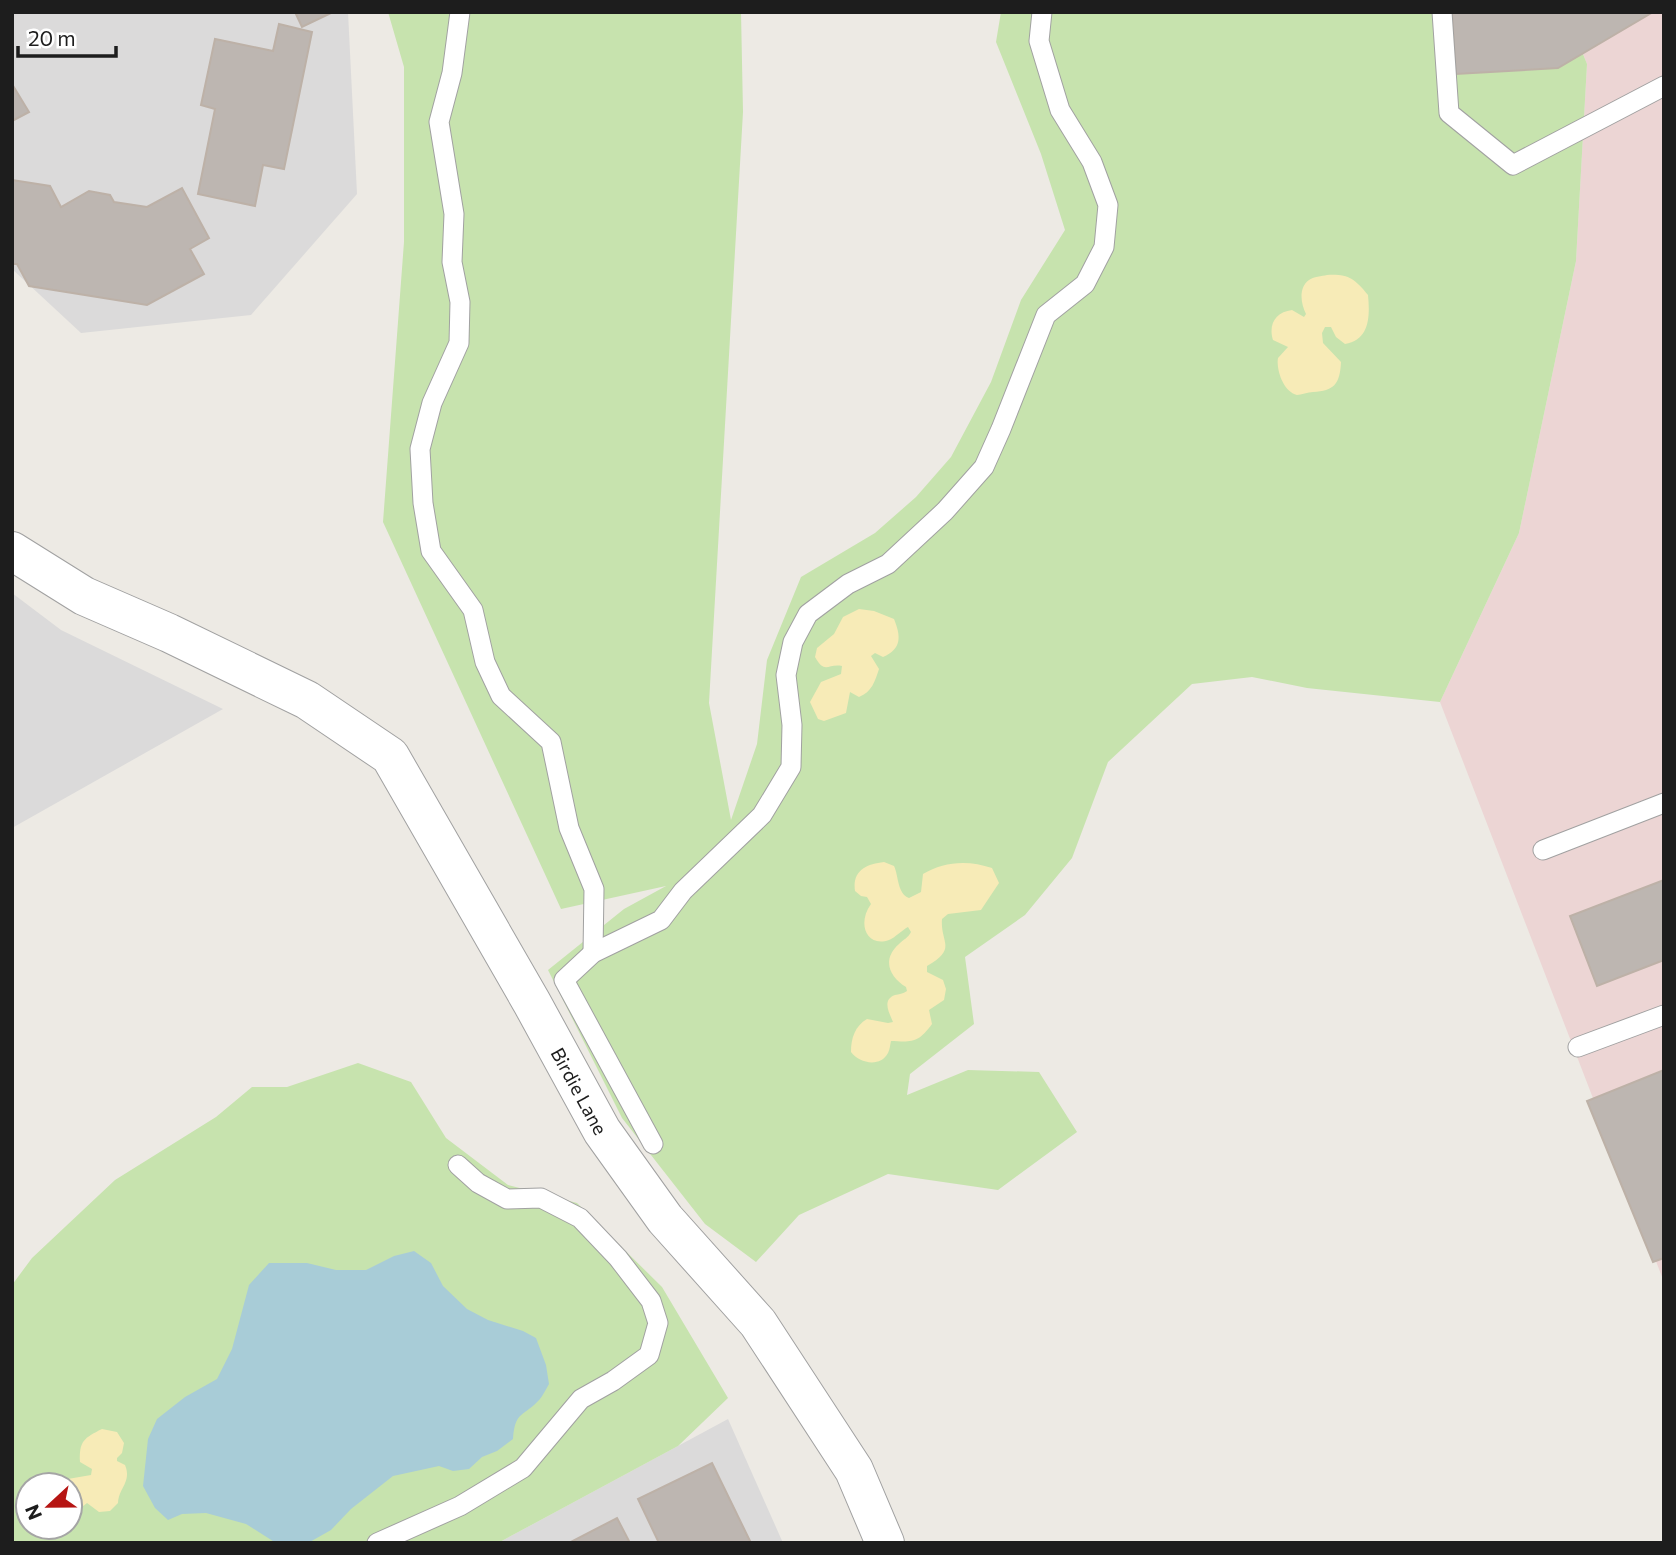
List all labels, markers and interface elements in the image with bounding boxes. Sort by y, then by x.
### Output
scale bar [18,14,116,58]
text: 20 m [28,25,76,50]
street label: Birdie Lane [547,1043,613,1138]
north arrow [14,1471,84,1541]
text: N [19,1502,46,1523]

